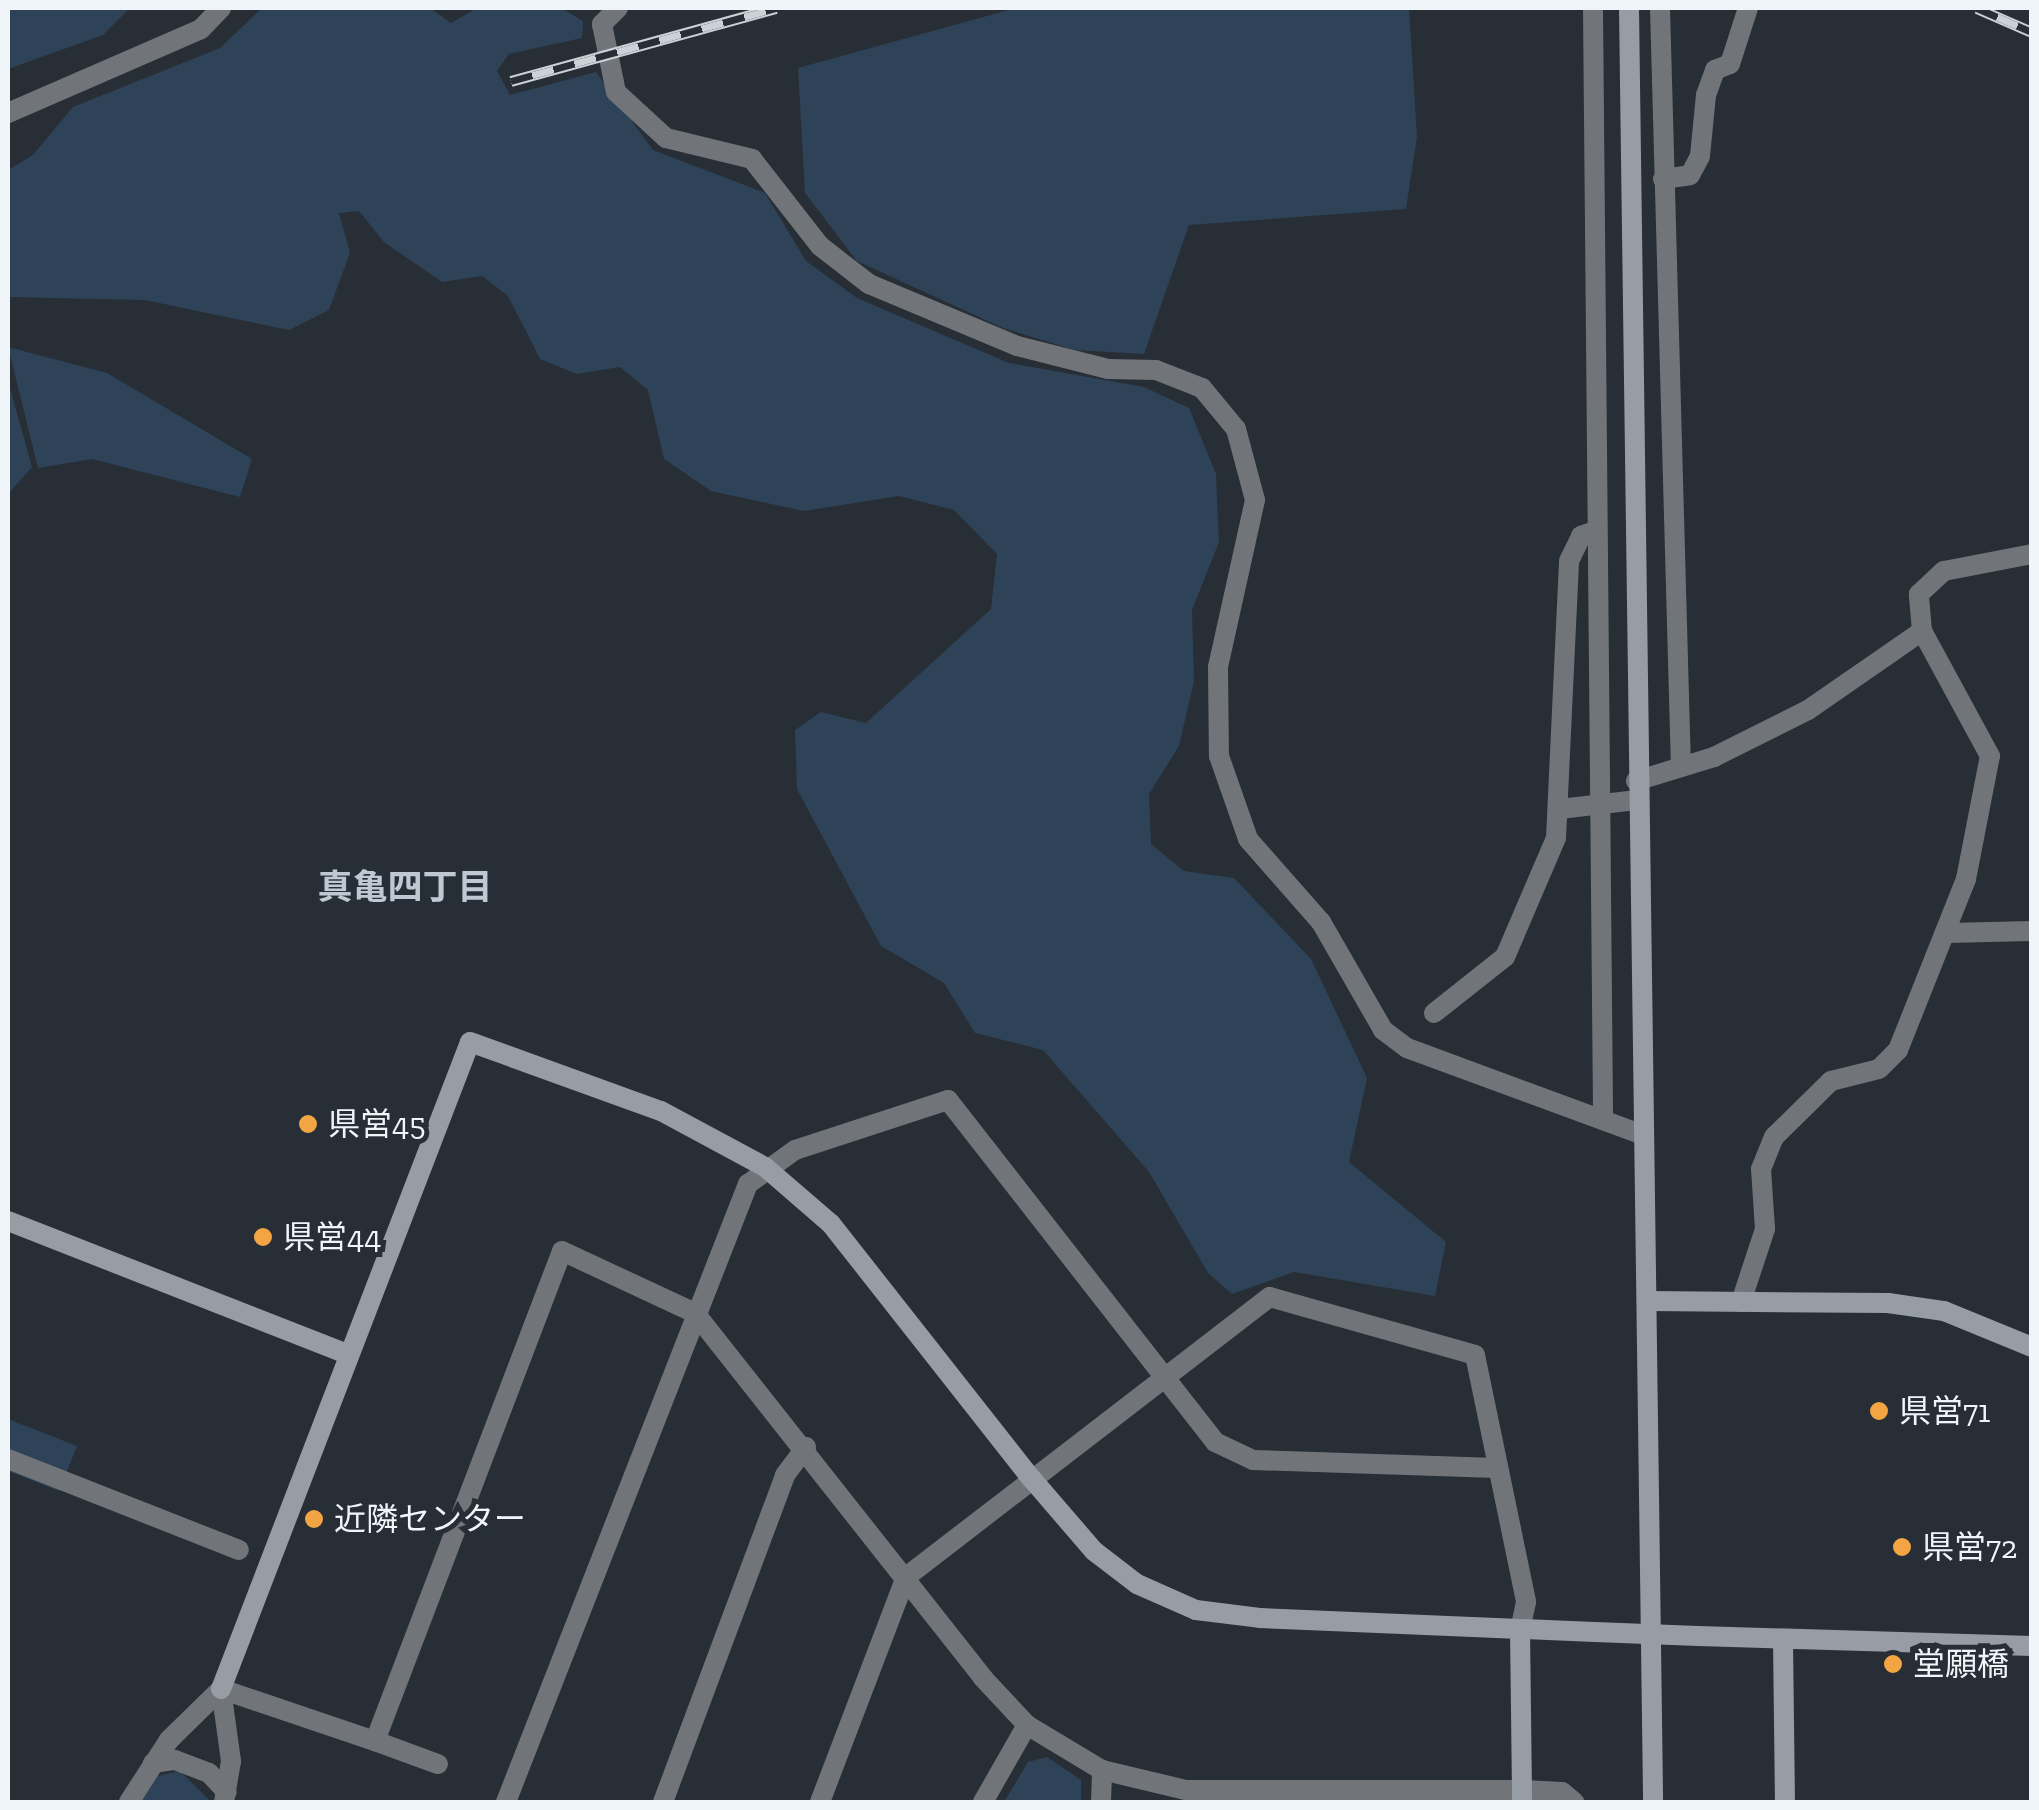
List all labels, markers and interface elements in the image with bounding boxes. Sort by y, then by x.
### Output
district label: 真亀四丁目 [318,866,492,908]
place label: 県営45 [328,1105,426,1143]
marker: 県営45 [297,1113,319,1135]
place label: 県営44 [283,1218,381,1256]
marker: 県営44 [252,1226,274,1248]
place label: 県営71 [1899,1392,1990,1430]
marker: 県営71 [1868,1400,1890,1422]
place label: 近隣センター [334,1500,526,1538]
marker: 近隣センター [303,1508,325,1530]
place label: 県営72 [1922,1528,2018,1566]
marker: 県営72 [1891,1536,1913,1558]
place label: 堂願橋 [1913,1645,2009,1683]
marker: 堂願橋 [1882,1653,1904,1675]

